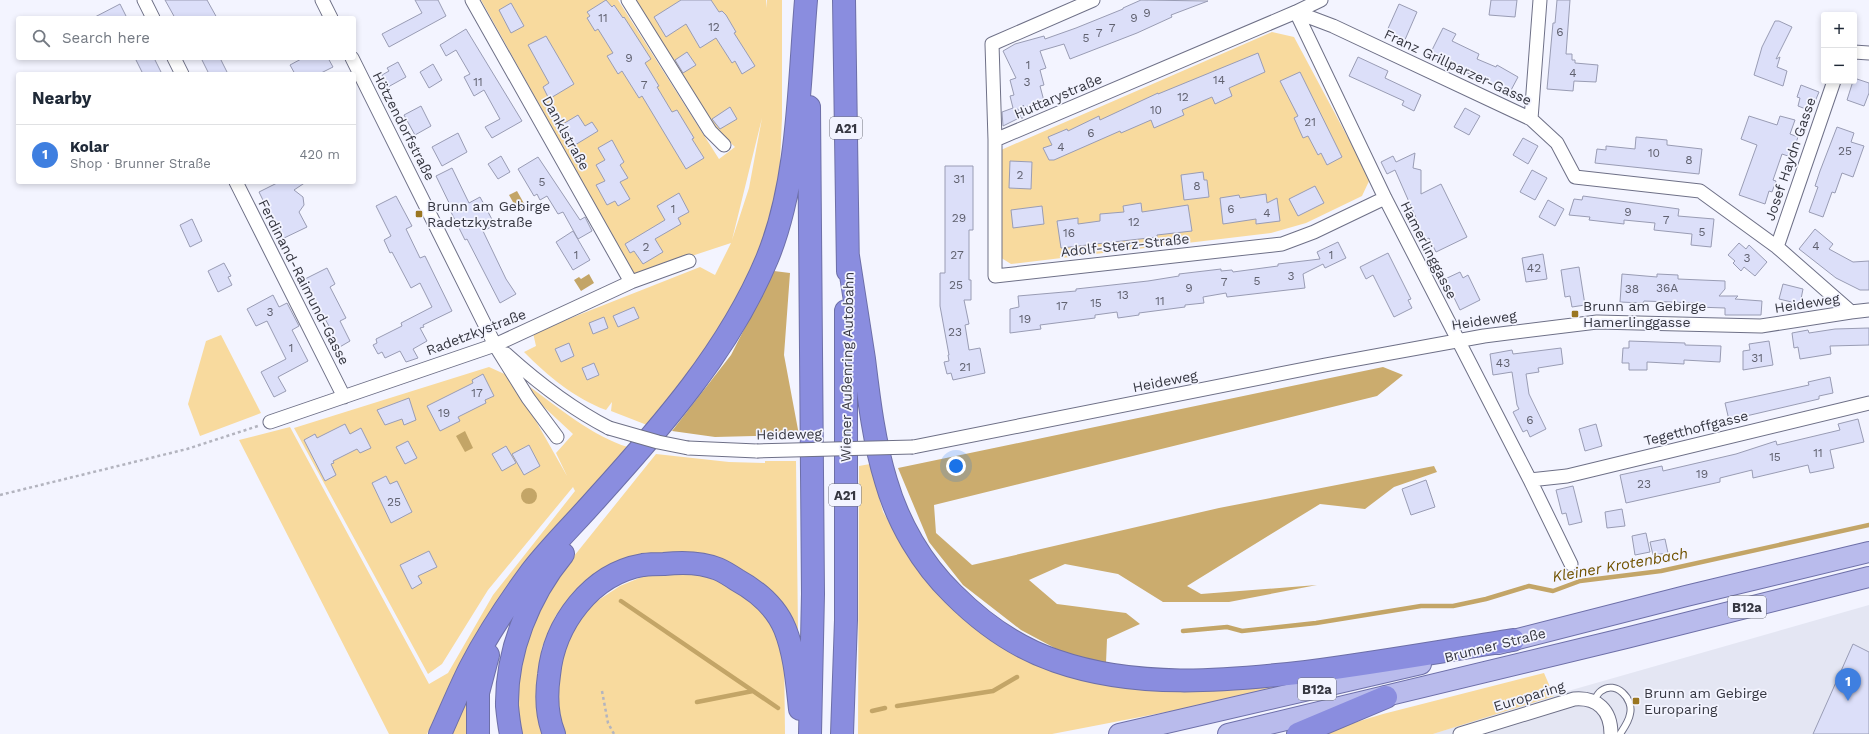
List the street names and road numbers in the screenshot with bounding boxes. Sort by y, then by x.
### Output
street label: Franz Grillparzer-Gasse [1382,26,1534,108]
street label: Hötzendorfstraße [370,69,438,183]
street label: Huttarystraße [1012,70,1104,122]
street label: Danklstraße [539,93,593,173]
street label: Josef Haydn Gasse [1761,95,1819,223]
road number: A21 [830,117,862,139]
street label: Ferdinand-Raimund-Gasse [255,197,353,367]
street label: Hamerlinggasse [1397,198,1461,302]
street label: Adolf-Sterz-Straße [1060,230,1190,260]
street label: Wiener Außenring Autobahn [837,272,857,462]
street label: Heideweg [1773,290,1841,316]
street label: Radetzkystraße [424,306,528,358]
street label: Heideweg [1450,307,1518,333]
street label: Heideweg [1131,367,1199,395]
street label: Tegetthoffgasse [1642,407,1750,449]
street label: Heideweg [756,425,823,443]
road number: A21 [829,484,861,506]
road number: B12a [1728,596,1766,618]
street label: Brunner Straße [1443,625,1547,665]
street label: Europaring [1492,677,1567,714]
road number: B12a [1298,678,1336,700]

